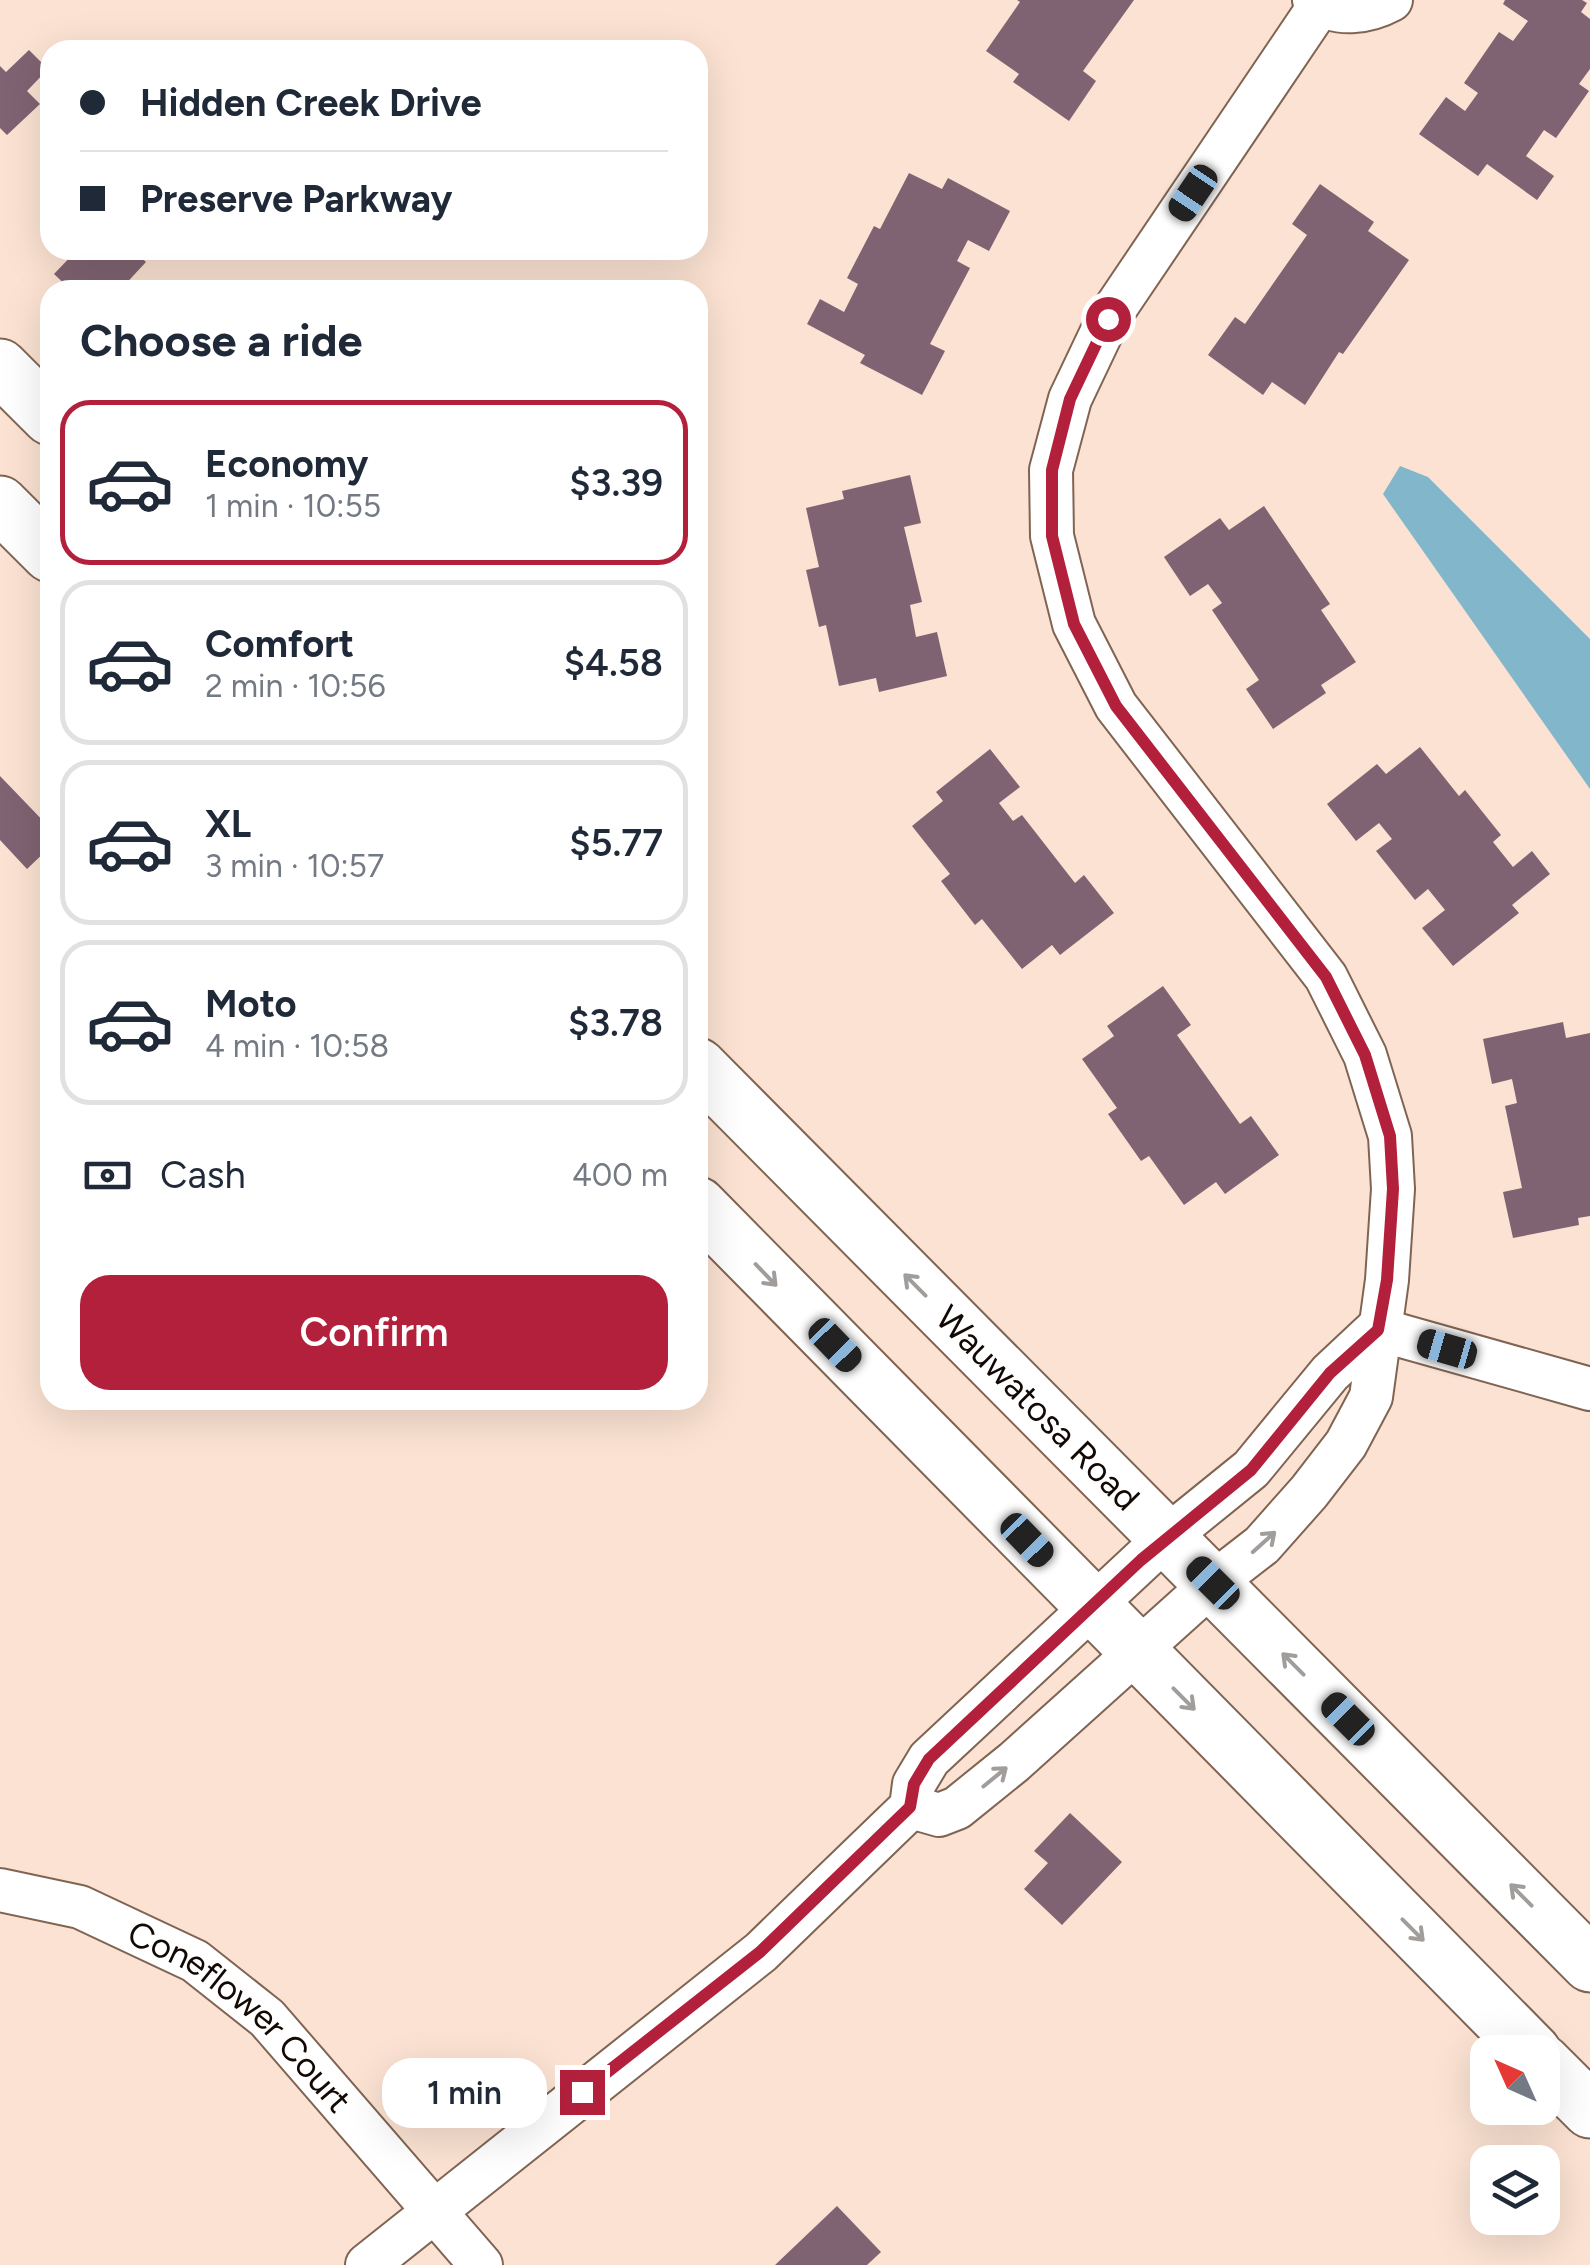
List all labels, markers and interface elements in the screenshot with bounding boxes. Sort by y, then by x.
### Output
text: Hidden Creek Drive [140,80,481,126]
car [1164,160,1222,226]
text: Preserve Parkway [140,176,452,222]
route start [1086,297,1131,342]
text: Choose a ride [80,313,362,367]
icon: car [85,438,175,528]
text: Economy [205,441,368,487]
text: $3.39 [569,460,663,506]
text: 1 min · 10:55 [205,487,381,525]
icon: car [85,618,175,708]
text: Comfort [205,621,354,667]
text: $4.58 [564,640,663,686]
text: 2 min · 10:56 [205,667,386,705]
icon: car [85,798,175,888]
text: XL [205,801,251,847]
text: $5.77 [569,820,663,866]
text: 3 min · 10:57 [205,847,384,885]
icon: car [85,978,175,1068]
text: Moto [205,981,297,1027]
text: $3.78 [568,1000,663,1046]
text: 4 min · 10:58 [205,1027,389,1065]
icon: cash [80,1148,135,1203]
text: Cash [160,1152,246,1198]
text: 400 m [572,1156,668,1194]
one-way arrow [754,1262,778,1286]
one-way arrow [904,1273,928,1297]
button: Confirm [80,1275,668,1390]
street label: Wauwatosa Road [927,1297,1148,1519]
car [803,1313,867,1377]
car [1414,1326,1480,1372]
car [995,1508,1059,1572]
one-way arrow [1251,1531,1276,1554]
car [1181,1551,1245,1615]
one-way arrow [1281,1652,1305,1676]
one-way arrow [1172,1687,1196,1711]
car [1316,1687,1380,1751]
one-way arrow [981,1767,1008,1788]
one-way arrow [1510,1883,1534,1907]
street label: Coneflower Court [121,1912,360,2121]
one-way arrow [1400,1918,1424,1942]
north arrow [1470,2035,1560,2125]
map controls [1470,2035,1560,2235]
callout: 1 min [382,2057,547,2127]
route end [560,2070,605,2115]
text: 1 min [427,2074,502,2112]
button: layers [1470,2145,1560,2235]

